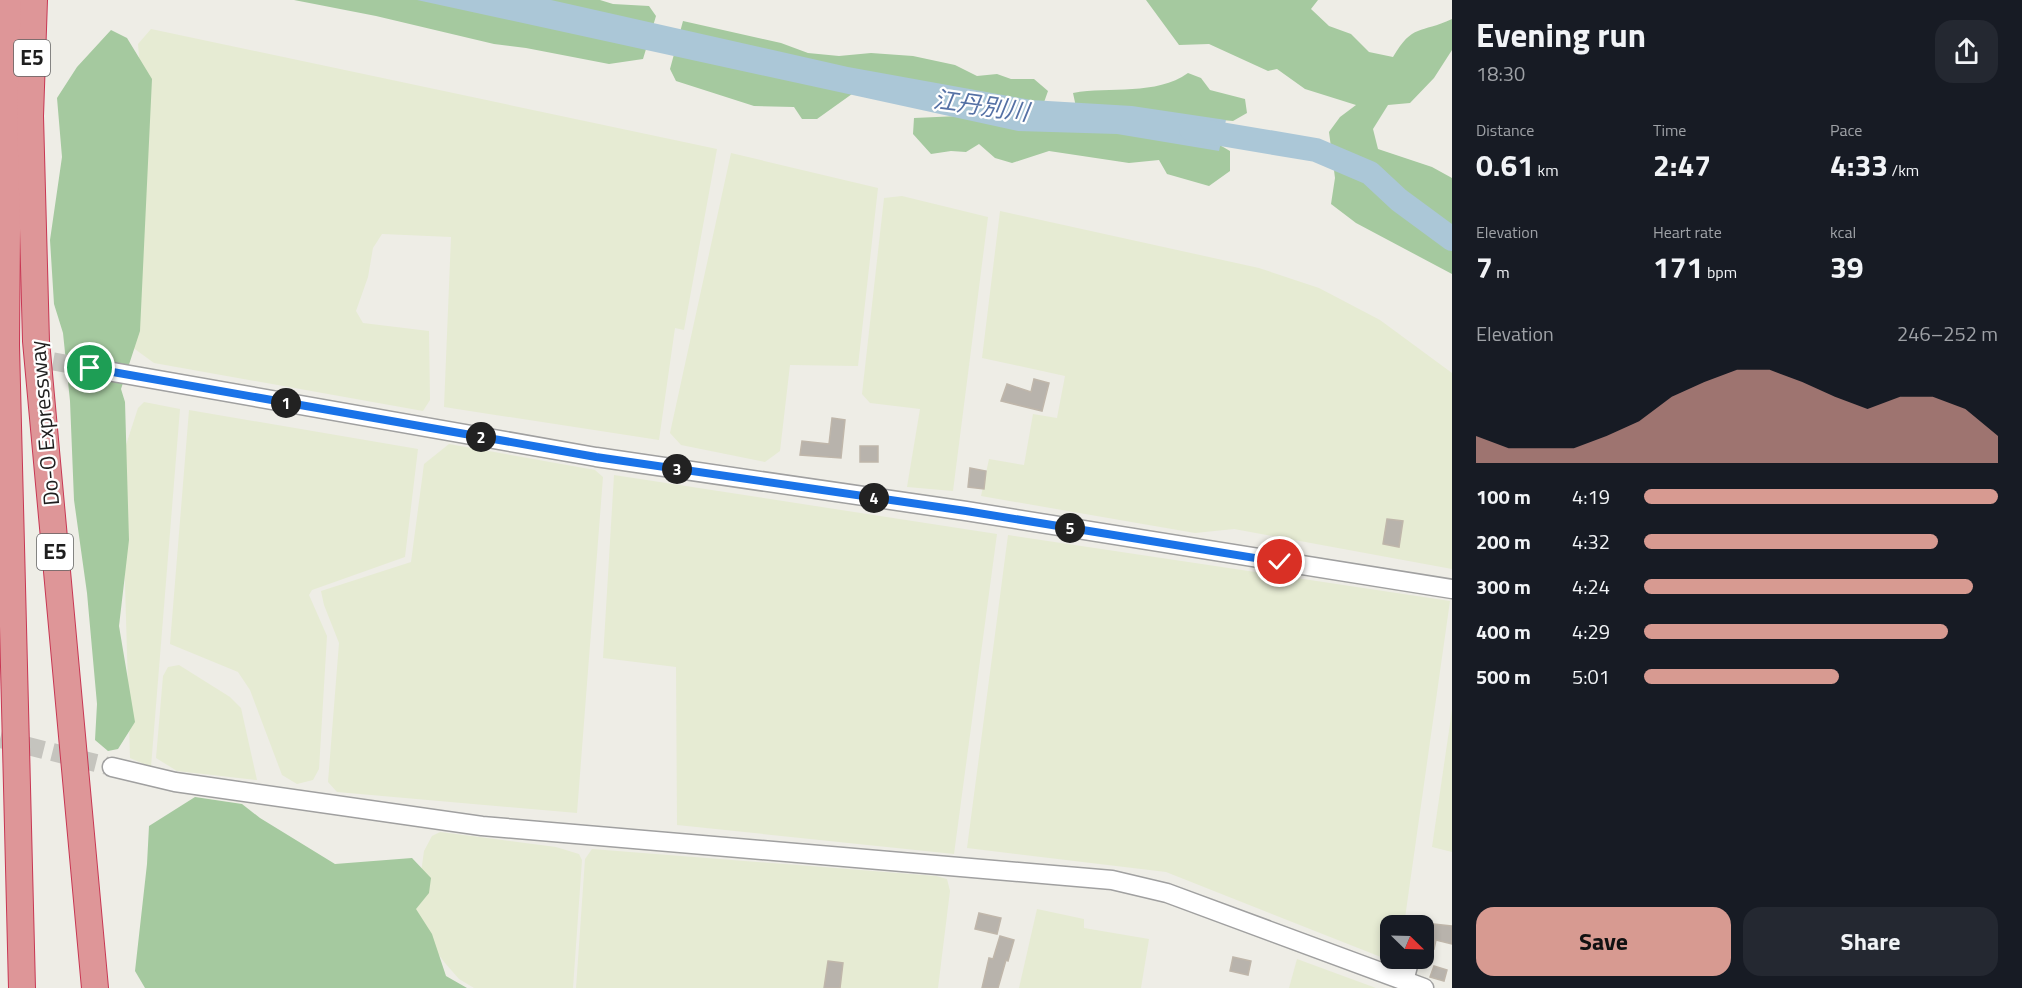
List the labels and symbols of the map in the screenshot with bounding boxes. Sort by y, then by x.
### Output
road number: E5 [14,40,50,76]
water label: 江丹別川 [931,81,1034,130]
street label: Do-O Expressway [20,339,68,507]
pin [64,342,115,393]
pin: 1 [271,388,301,418]
pin: 2 [466,422,496,452]
pin: 3 [662,454,692,484]
pin: 4 [859,483,889,513]
pin: 5 [1055,513,1085,543]
road number: E5 [37,534,73,570]
pin [1254,536,1305,587]
north arrow [1380,915,1434,969]

